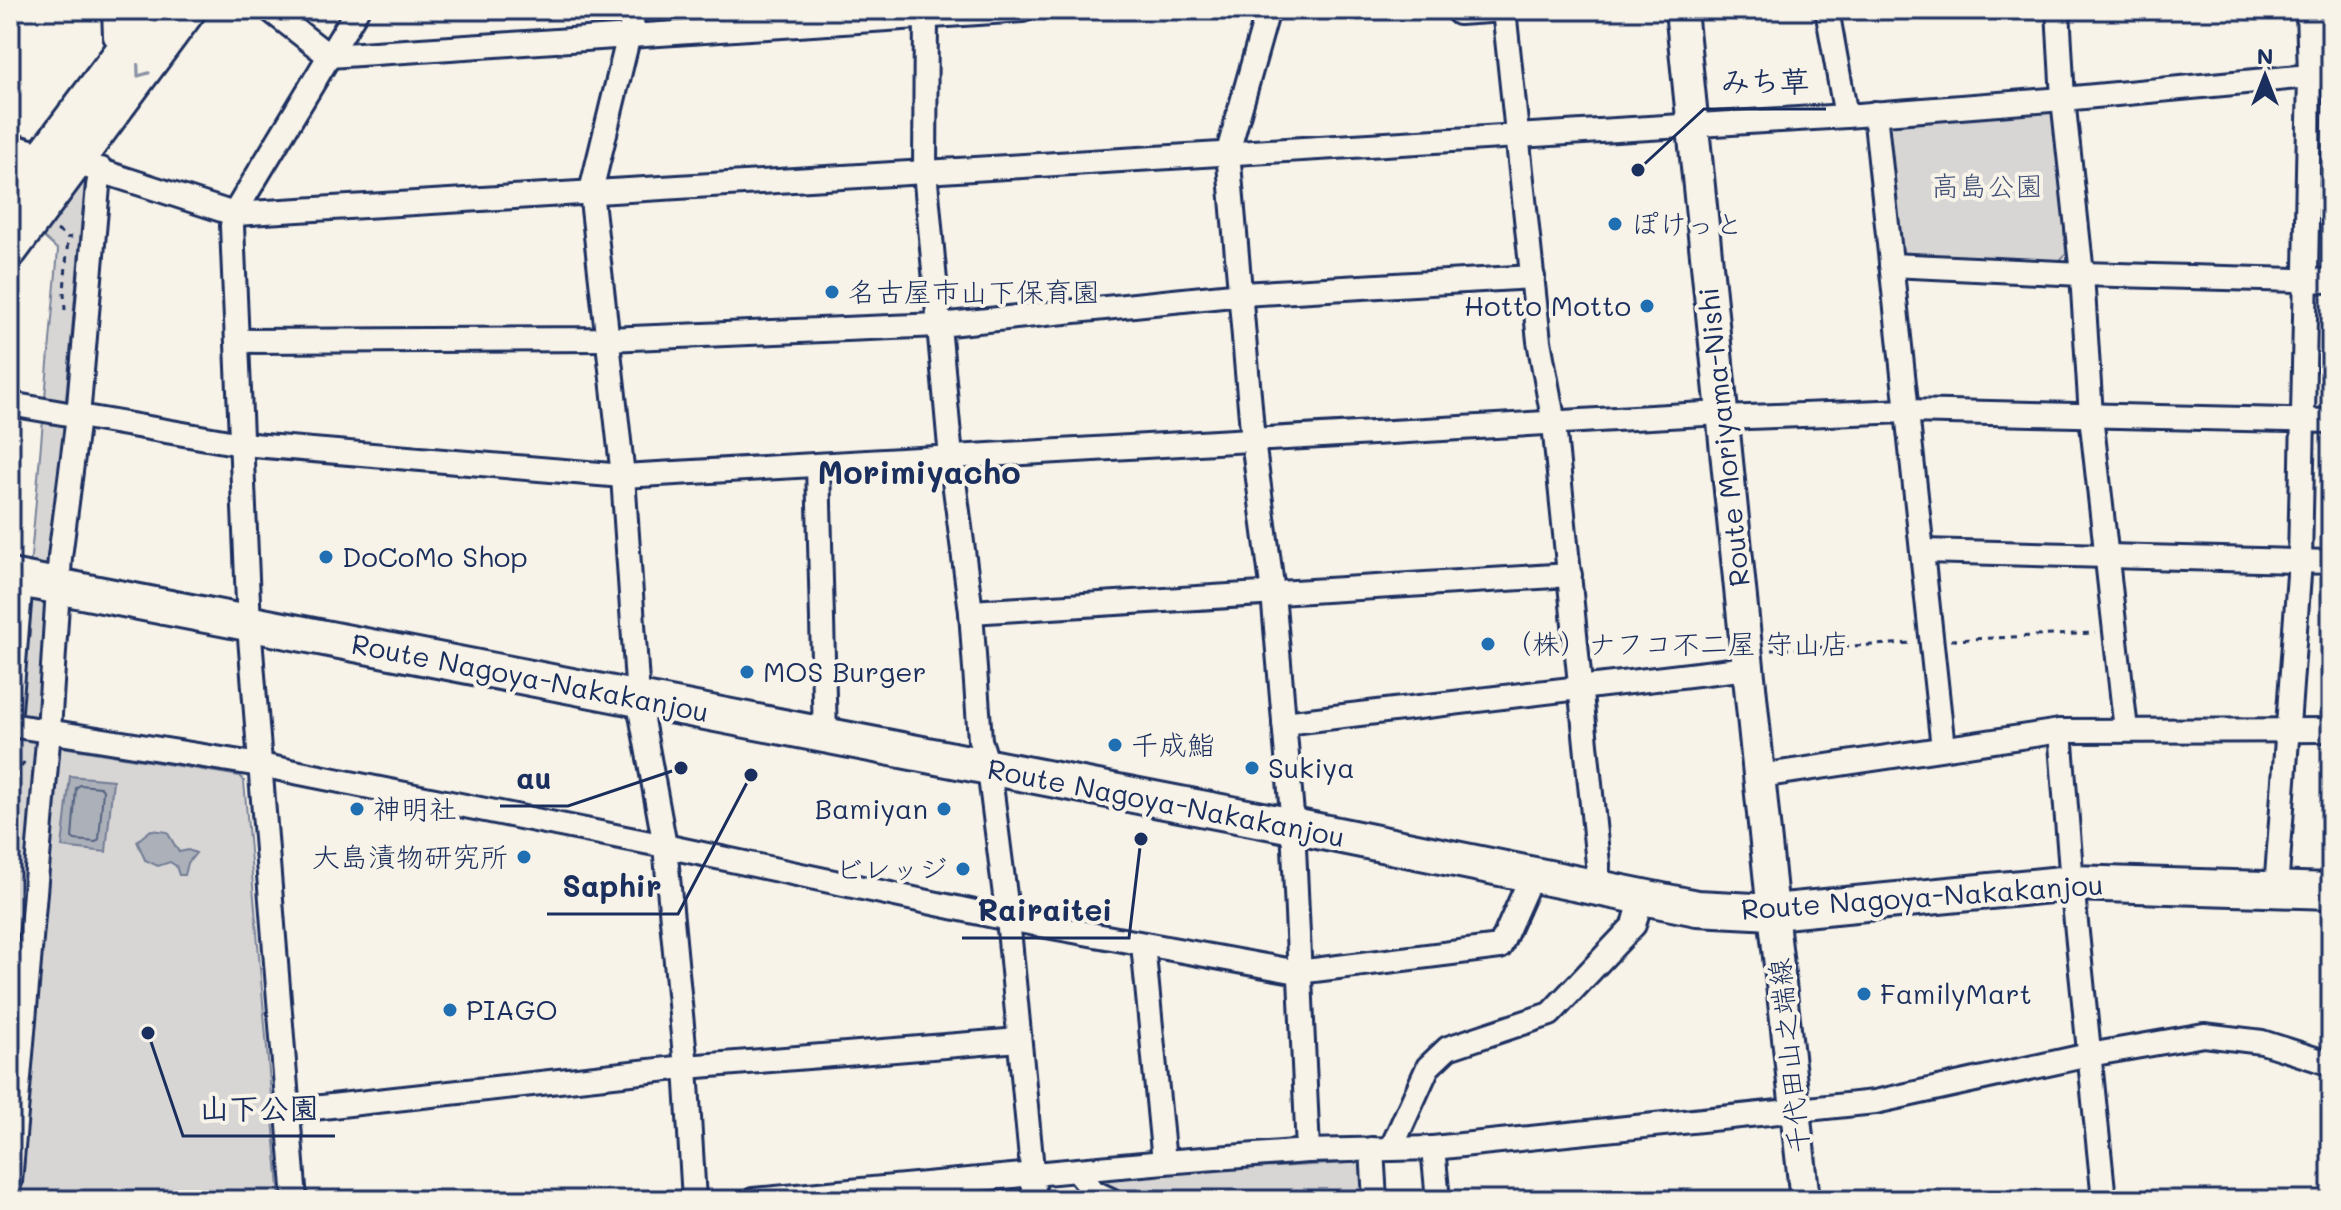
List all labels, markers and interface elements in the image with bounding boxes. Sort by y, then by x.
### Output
north arrow [2225,36,2305,116]
text: N [2257,41,2273,70]
callout: みち草 [1704,55,1826,109]
text: みち草 [1720,60,1810,100]
one-way arrow [137,64,151,78]
park label: 高島公園 [1931,167,2043,203]
place label: ぽけっと [1631,205,1743,241]
marker: ぽけっと [1606,215,1624,233]
place label: 名古屋市山下保育園 [848,273,1100,309]
marker: 名古屋市山下保育園 [823,283,841,301]
street label: Route Moriyama-Nishi [1689,286,1757,589]
place label: Hotto Motto [1464,287,1631,323]
marker: Hotto Motto [1638,297,1656,315]
district label: Morimiyacho [817,450,1021,493]
place label: DoCoMo Shop [342,538,528,574]
marker: DoCoMo Shop [317,548,335,566]
street label: Route Nagoya-Nakakanjou [349,625,712,729]
place label: （株）ナフコ不二屋 守山店 [1504,625,1849,661]
marker: （株）ナフコ不二屋 守山店 [1479,635,1497,653]
place label: MOS Burger [763,653,927,689]
marker: MOS Burger [738,663,756,681]
place label: 千成鮨 [1131,726,1215,762]
marker: 千成鮨 [1106,736,1124,754]
place label: Sukiya [1268,749,1355,785]
street label: Route Nagoya-Nakakanjou [985,750,1348,854]
callout: au [500,752,568,806]
text: au [516,757,552,797]
marker: Sukiya [1243,759,1261,777]
place label: 神明社 [373,790,457,826]
place label: Bamiyan [815,790,928,826]
marker: 神明社 [348,800,366,818]
marker: Bamiyan [935,800,953,818]
place label: 大島漬物研究所 [312,838,508,874]
marker: 大島漬物研究所 [515,848,533,866]
place label: ビレッジ [835,850,947,886]
callout: Saphir [547,860,678,914]
marker: ビレッジ [954,860,972,878]
text: Saphir [562,865,662,905]
street label: Route Nagoya-Nakakanjou [1740,865,2104,927]
callout: Rairaitei [962,884,1129,938]
text: Rairaitei [978,889,1112,929]
street label: 千代田山之端線 [1760,957,1816,1155]
place label: FamilyMart [1880,975,2032,1011]
marker: FamilyMart [1855,985,1873,1003]
place label: PIAGO [466,991,558,1027]
marker: PIAGO [441,1001,459,1019]
callout: 山下公園 [183,1082,335,1136]
text: 山下公園 [199,1087,319,1127]

